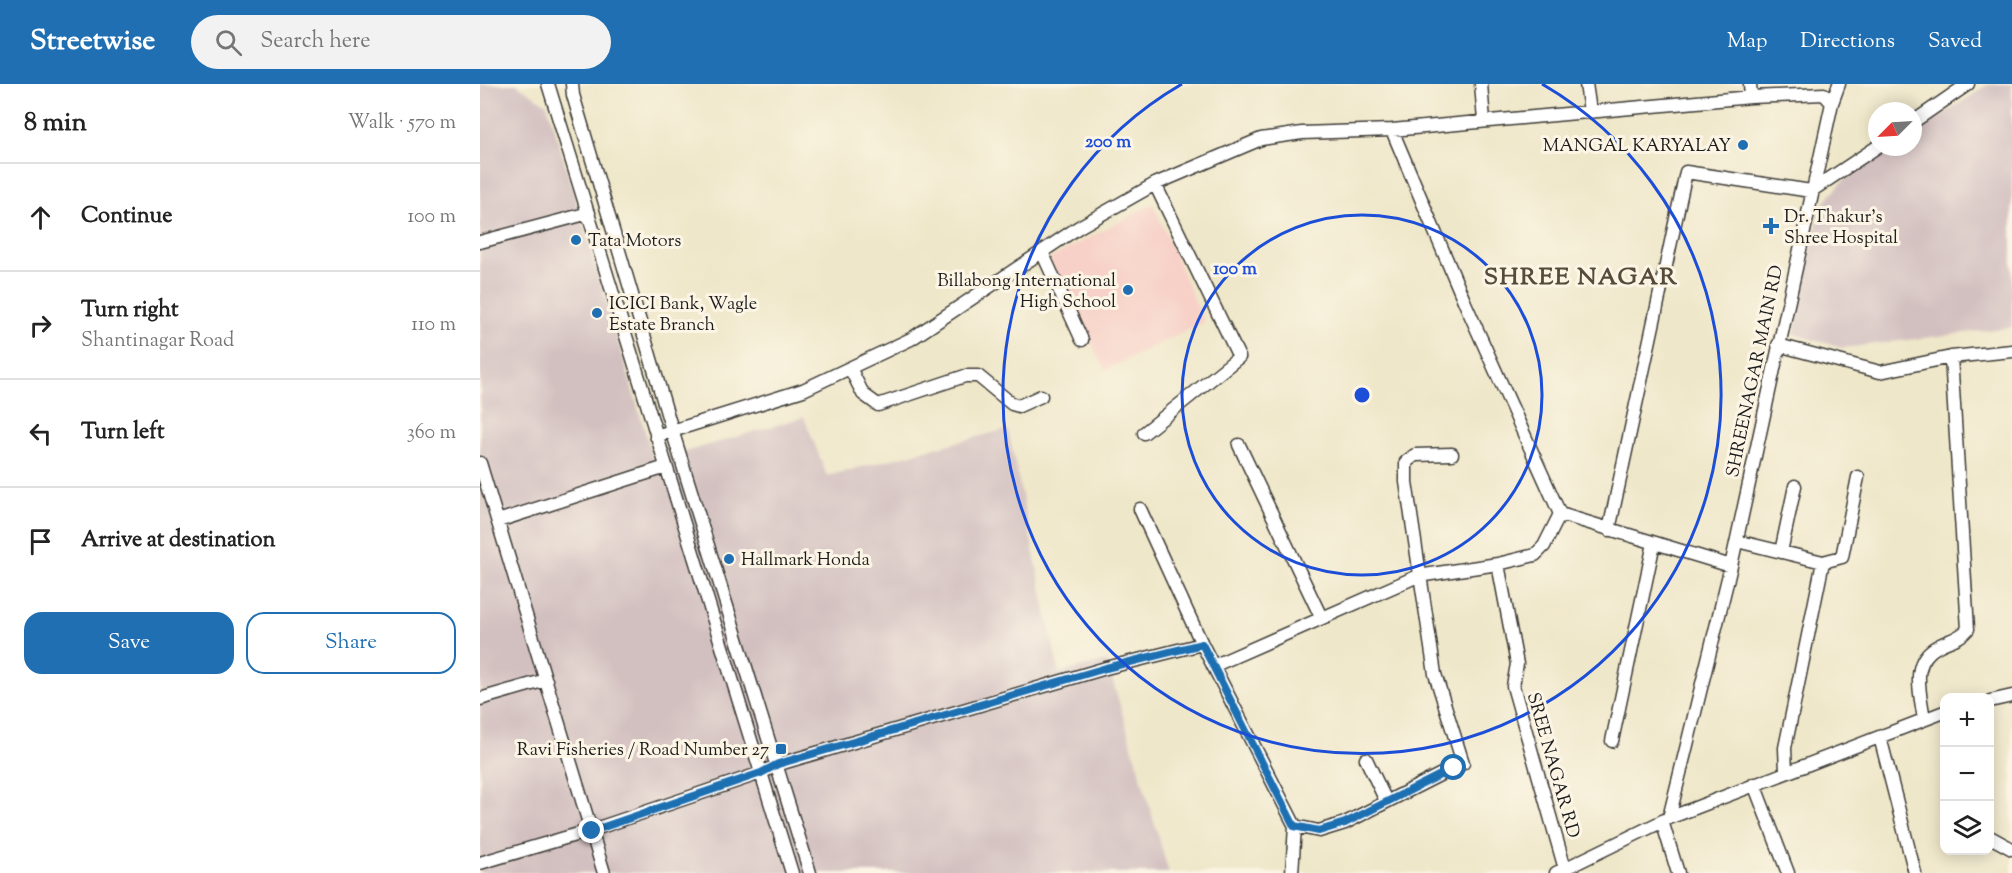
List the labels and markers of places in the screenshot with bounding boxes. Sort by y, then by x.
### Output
place label: MANGAL KARYALAY [1543,134,1731,160]
marker: MANGAL KARYALAY [1736,138,1750,152]
place label: Dr. Thakur's Shree Hospital [1784,205,1898,252]
marker: Dr. Thakur's Shree Hospital [1762,217,1780,235]
place label: Tata Motors [588,229,681,255]
marker: Tata Motors [569,233,583,247]
place label: Billabong International High School [937,269,1116,316]
marker: Billabong International High School [1121,283,1135,297]
place label: ICICI Bank, Wagle Estate Branch [609,292,757,339]
marker: ICICI Bank, Wagle Estate Branch [590,306,604,320]
centre of rings [1352,385,1372,405]
place label: Hallmark Honda [741,548,870,574]
marker: Hallmark Honda [722,552,736,566]
place label: Ravi Fisheries / Road Number 27 [517,738,769,764]
marker: Ravi Fisheries / Road Number 27 [774,742,788,756]

